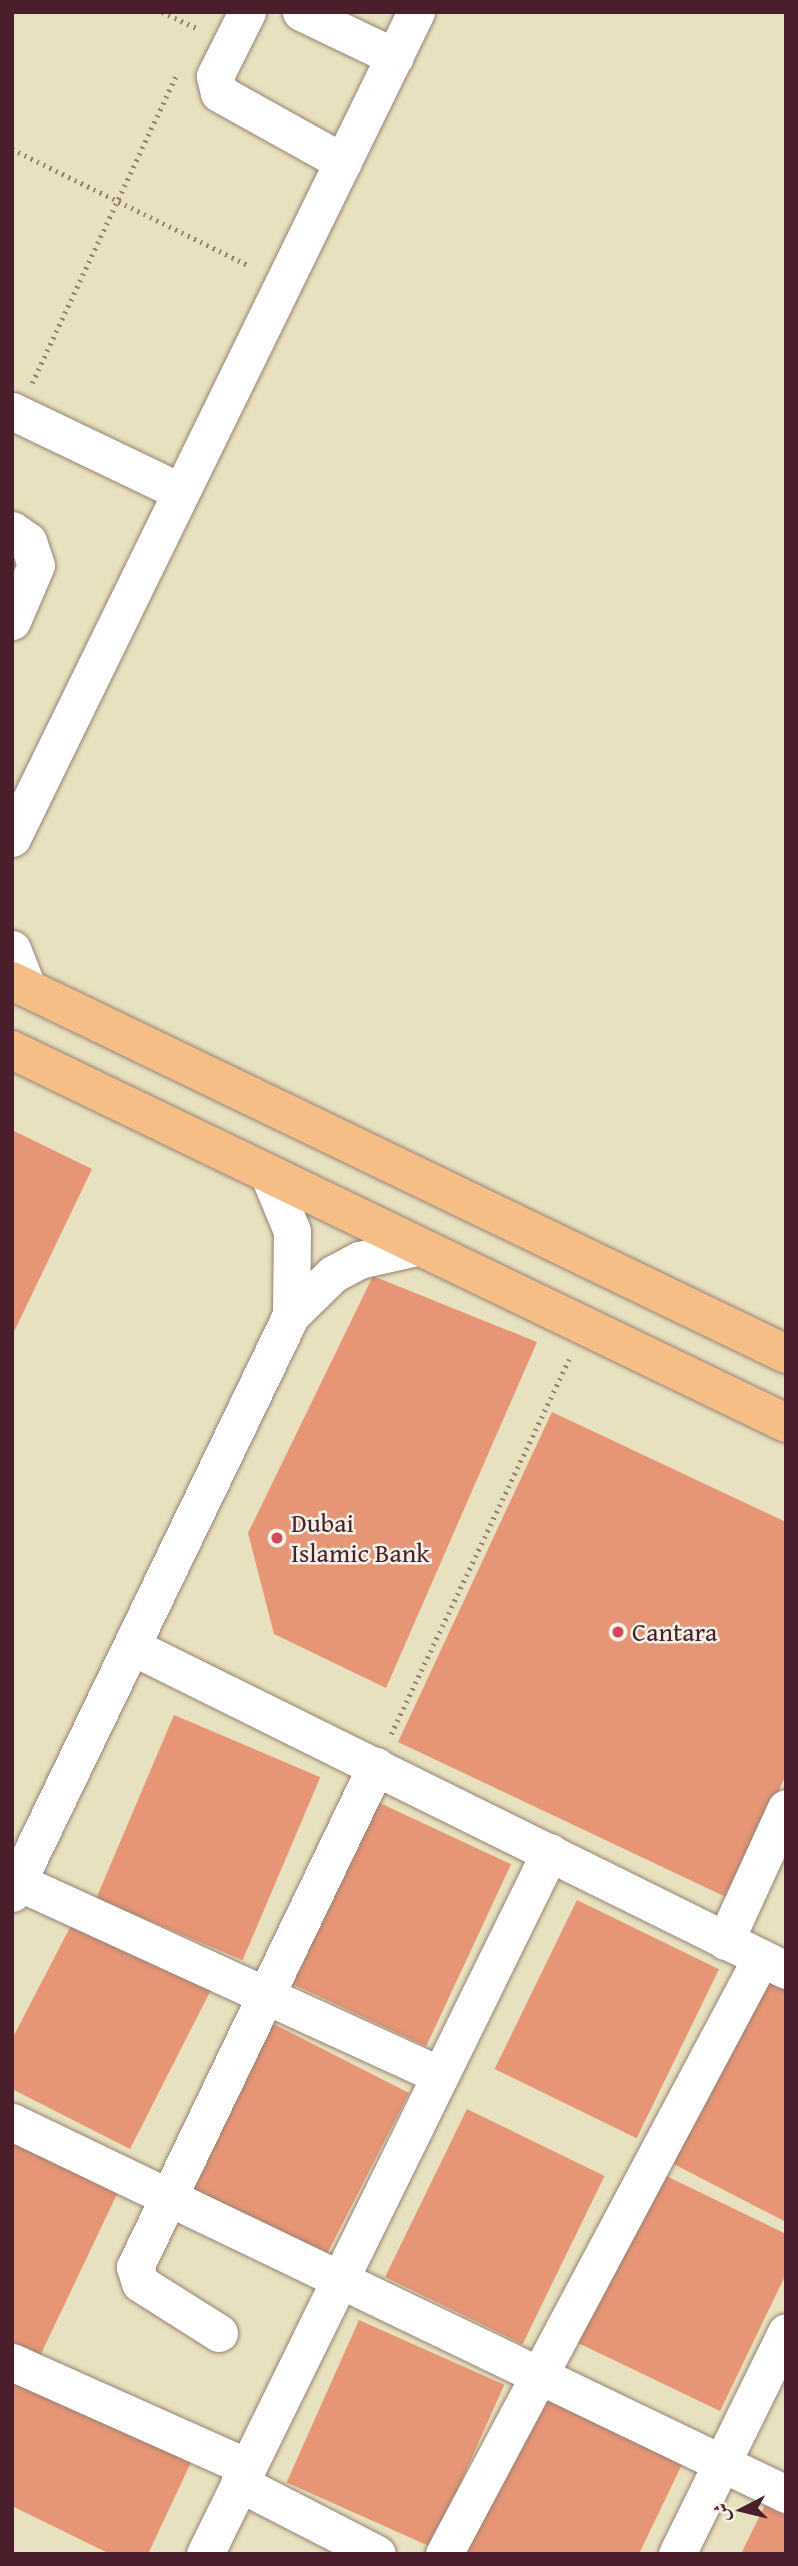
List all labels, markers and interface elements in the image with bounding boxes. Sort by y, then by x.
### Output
place label: Dubai Islamic Bank [291,1507,430,1568]
marker: Dubai Islamic Bank [269,1530,285,1546]
place label: Cantara [632,1616,717,1648]
marker: Cantara [610,1624,626,1640]
north arrow [707,2475,777,2545]
text: ش [706,2502,736,2524]

